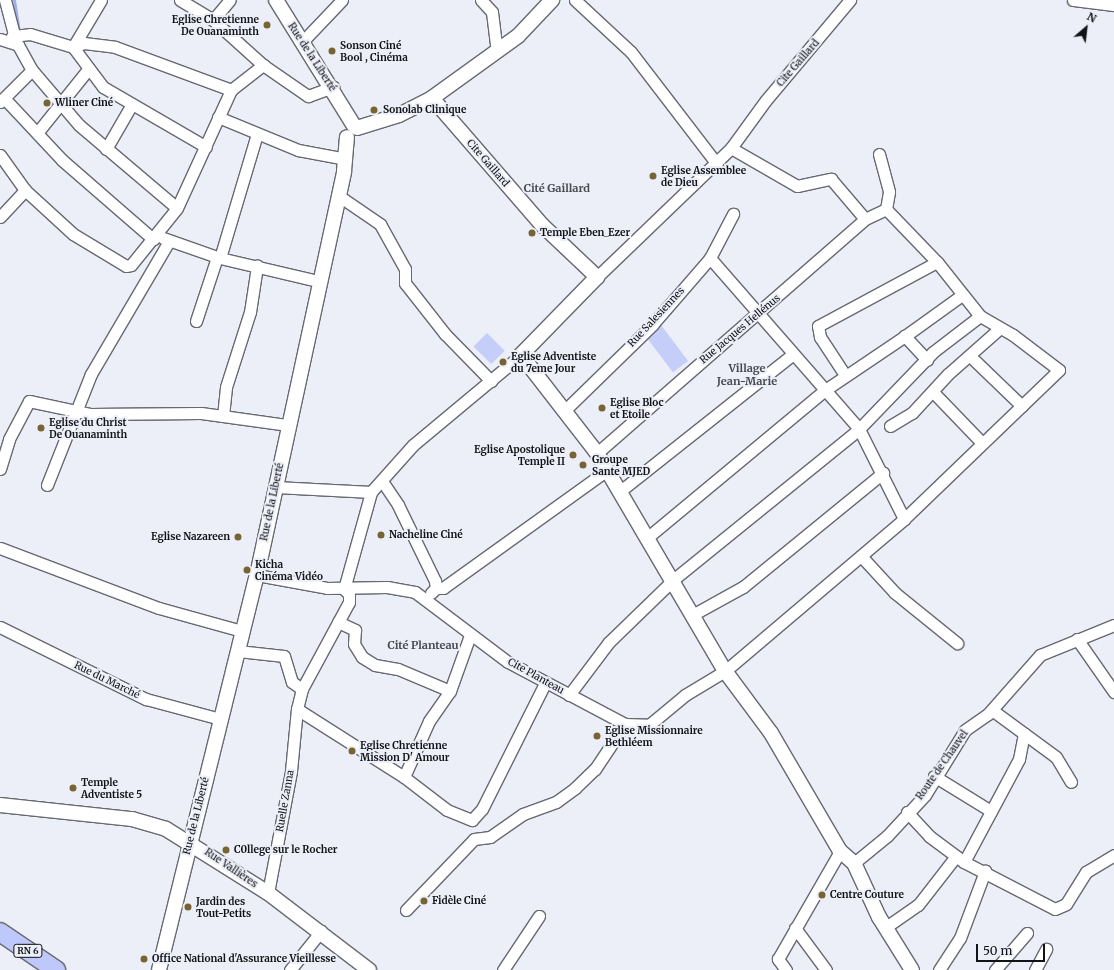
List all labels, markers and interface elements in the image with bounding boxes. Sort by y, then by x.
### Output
north arrow [1066,8,1106,48]
text: N [1084,9,1099,26]
place label: Eglise Chretienne De Ouanaminth [172,13,259,36]
marker: Eglise Chretienne De Ouanaminth [262,20,272,30]
street label: Rue de la Liberté [285,20,339,94]
street label: Cite Gaillard [774,37,822,89]
place label: Sonson Ciné Bool , Cinéma [340,39,408,62]
marker: Sonson Ciné Bool , Cinéma [327,46,337,56]
place label: Wliner Ciné [55,97,113,109]
marker: Wliner Ciné [42,98,52,108]
marker: Sonolab Clinique [368,104,380,116]
place label: Sonolab Clinique [383,104,466,116]
street label: Cite Gaillard [464,137,512,189]
place label: Eglise Assemblee de Dieu [661,164,746,188]
marker: Eglise Assemblee de Dieu [648,171,658,181]
district label: Cité Gaillard [524,181,590,195]
place label: Temple Eben_Ezer [540,227,630,239]
marker: Temple Eben_Ezer [527,228,537,238]
street label: Rue Salesiennes [625,285,687,349]
street label: Rue Jacques Hellénus [697,292,783,366]
place label: Eglise Adventiste du 7eme Jour [511,350,596,374]
marker: Eglise Adventiste du 7eme Jour [498,357,508,367]
district label: Village Jean-Marie [717,362,777,388]
place label: Eglise Bloc et Etoile [610,396,664,420]
marker: Eglise Bloc et Etoile [597,403,607,413]
place label: Eglise du Christ De Ouanaminth [49,416,127,440]
marker: Eglise du Christ De Ouanaminth [36,423,46,433]
place label: Eglise Apostolique Temple II [474,443,565,466]
marker: Eglise Apostolique Temple II [568,450,578,460]
place label: Groupe Sante MJED [592,453,650,476]
marker: Groupe Sante MJED [577,459,589,471]
street label: Rue de la Liberté [258,462,286,542]
place label: Nacheline Ciné [389,529,463,541]
marker: Nacheline Ciné [376,530,386,540]
place label: Eglise Nazareen [151,531,230,543]
marker: Eglise Nazareen [233,532,243,542]
place label: Kicha Cinéma Vidéo [255,558,323,582]
marker: Kicha Cinéma Vidéo [242,565,252,575]
district label: Cité Planteau [388,638,458,652]
street label: Cite Planteau [506,656,566,696]
street label: Rue du Marché [72,659,142,701]
place label: Eglise Missionnaire Bethléem [605,724,703,748]
street label: Route de Chauvel [913,728,971,802]
marker: Eglise Missionnaire Bethléem [592,731,602,741]
place label: Eglise Chretienne Mission D' Amour [360,739,449,762]
marker: Eglise Chretienne Mission D' Amour [347,746,357,756]
street label: Ruelle Zanna [274,769,296,833]
place label: Temple Adventiste 5 [81,776,142,800]
street label: Rue de la Liberté [181,776,211,856]
marker: Temple Adventiste 5 [68,783,78,793]
place label: C0llege sur le Rocher [234,844,337,856]
marker: C0llege sur le Rocher [221,845,231,855]
street label: Rue Vallières [202,846,260,890]
place label: Centre Couture [830,889,904,901]
marker: Centre Couture [817,890,827,900]
place label: Jardin des Tout-Petits [196,895,251,918]
place label: Fidèle Ciné [432,895,486,907]
marker: Fidèle Ciné [419,896,429,906]
marker: Jardin des Tout-Petits [183,902,193,912]
scale bar [978,936,1047,962]
text: 50 m [983,943,1012,958]
road number: RN 6 [13,944,43,958]
place label: Office National d'Assurance Vieillesse [152,953,336,965]
marker: Office National d'Assurance Vieillesse [139,954,149,964]

